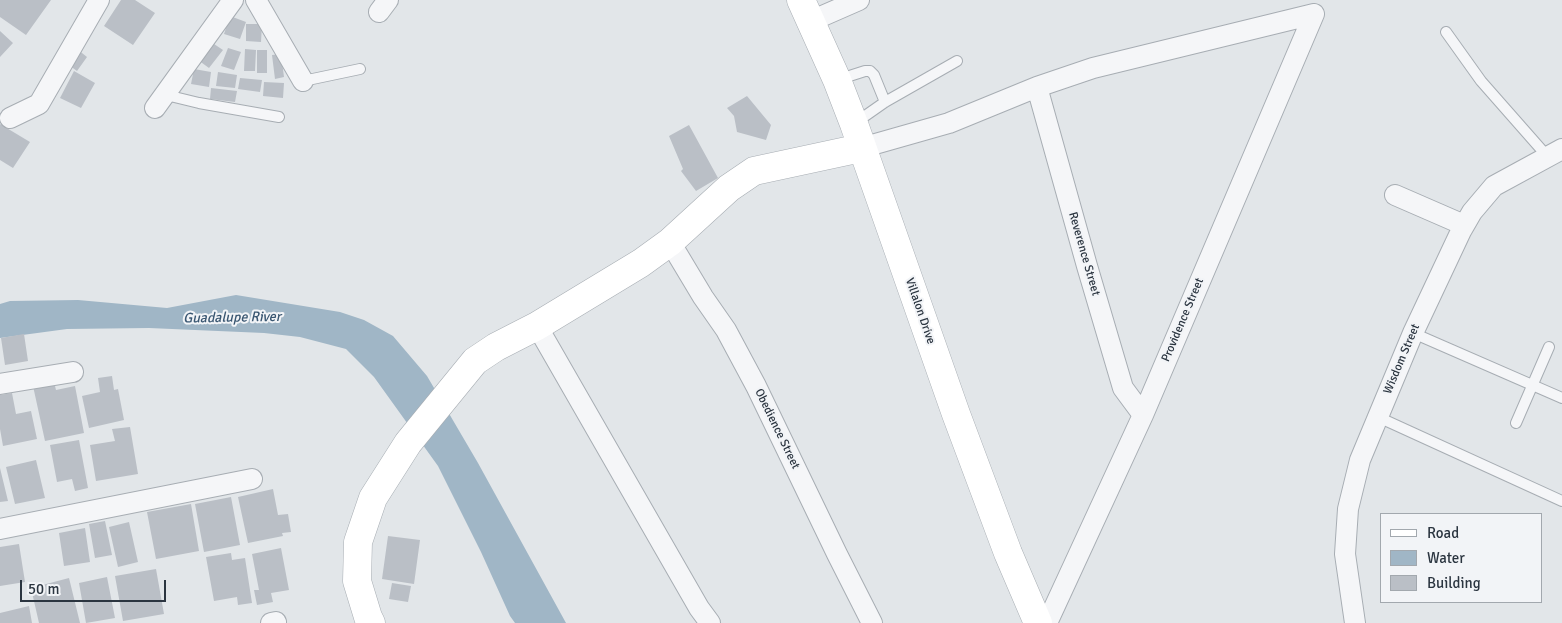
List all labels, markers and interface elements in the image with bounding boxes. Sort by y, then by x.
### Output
street label: Reverence Street [1065,210,1103,298]
street label: Villalon Drive [902,276,938,346]
street label: Providence Street [1159,276,1207,364]
water label: Guadalupe River [183,309,281,327]
street label: Wisdom Street [1381,322,1423,396]
street label: Obedience Street [751,386,803,472]
legend [1380,513,1542,603]
text: Road [1427,524,1459,542]
text: Water [1427,549,1465,567]
scale bar [22,570,169,602]
text: Building [1427,574,1481,592]
text: 50 m [28,580,59,598]

